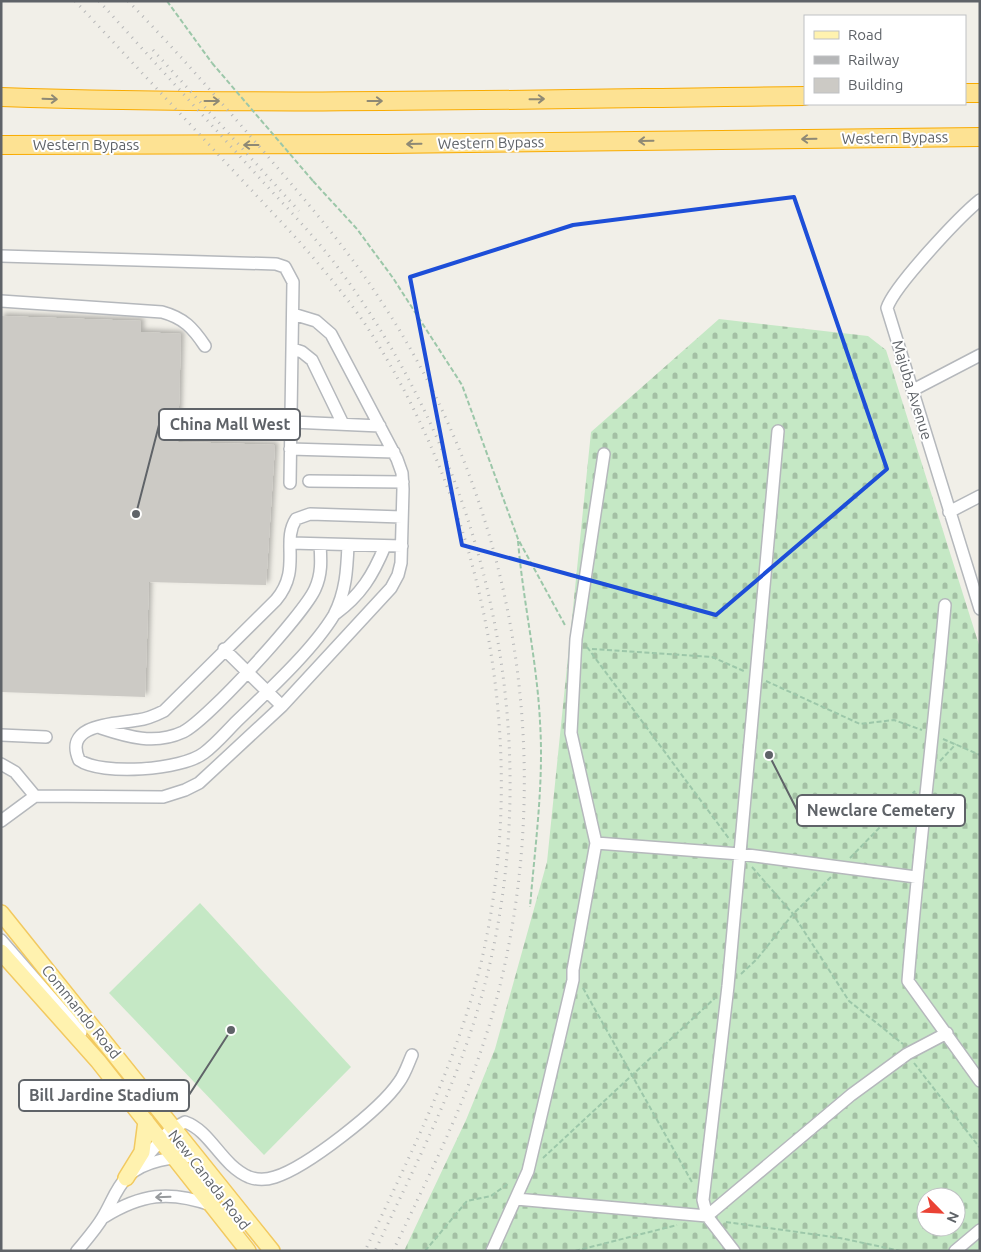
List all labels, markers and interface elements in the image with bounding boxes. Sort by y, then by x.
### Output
legend [804,15,966,105]
text: Road [848,26,883,43]
text: Railway [848,51,899,68]
text: Building [848,76,903,93]
one-way arrow [42,94,58,104]
one-way arrow [529,94,545,104]
one-way arrow [204,96,220,106]
one-way arrow [366,96,383,106]
street label: Western Bypass [842,128,948,147]
street label: Western Bypass [438,133,544,152]
one-way arrow [801,134,817,144]
street label: Western Bypass [33,136,139,153]
one-way arrow [638,136,654,146]
one-way arrow [406,139,422,149]
one-way arrow [243,140,260,150]
street label: Majuba Avenue [889,338,936,442]
callout: China Mall West [159,409,300,440]
text: China Mall West [170,415,290,433]
callout: Newclare Cemetery [797,795,965,826]
text: Newclare Cemetery [807,801,956,819]
street label: Commando Road [38,961,124,1062]
callout: Bill Jardine Stadium [19,1080,189,1111]
text: Bill Jardine Stadium [29,1086,179,1104]
street label: New Canada Road [165,1126,254,1233]
north arrow [916,1187,966,1237]
one-way arrow [156,1192,172,1202]
text: N [943,1209,962,1225]

